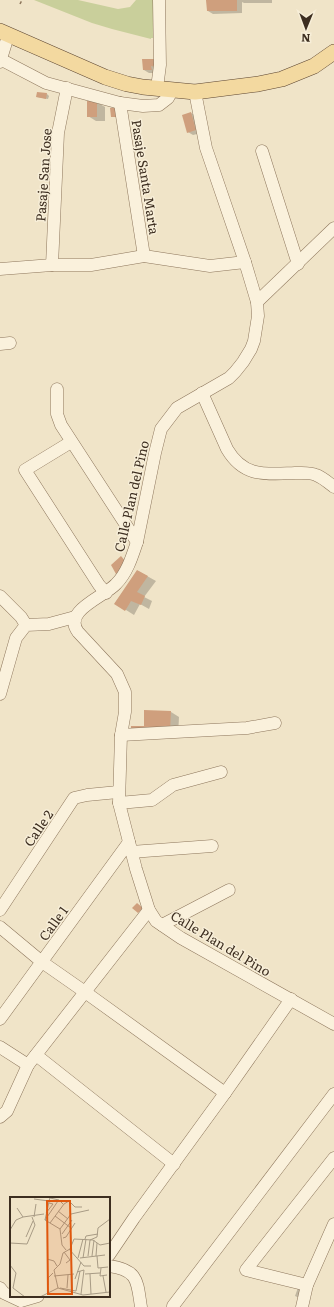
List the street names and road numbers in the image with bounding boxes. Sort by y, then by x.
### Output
street label: Pasaje Santa Marta [128,118,164,236]
street label: Pasaje San Jose [30,128,56,222]
street label: Calle Plan del Pino [109,438,153,554]
street label: Calle 2 [19,806,57,850]
street label: Calle 1 [34,902,72,944]
street label: Calle Plan del Pino [167,906,275,981]

